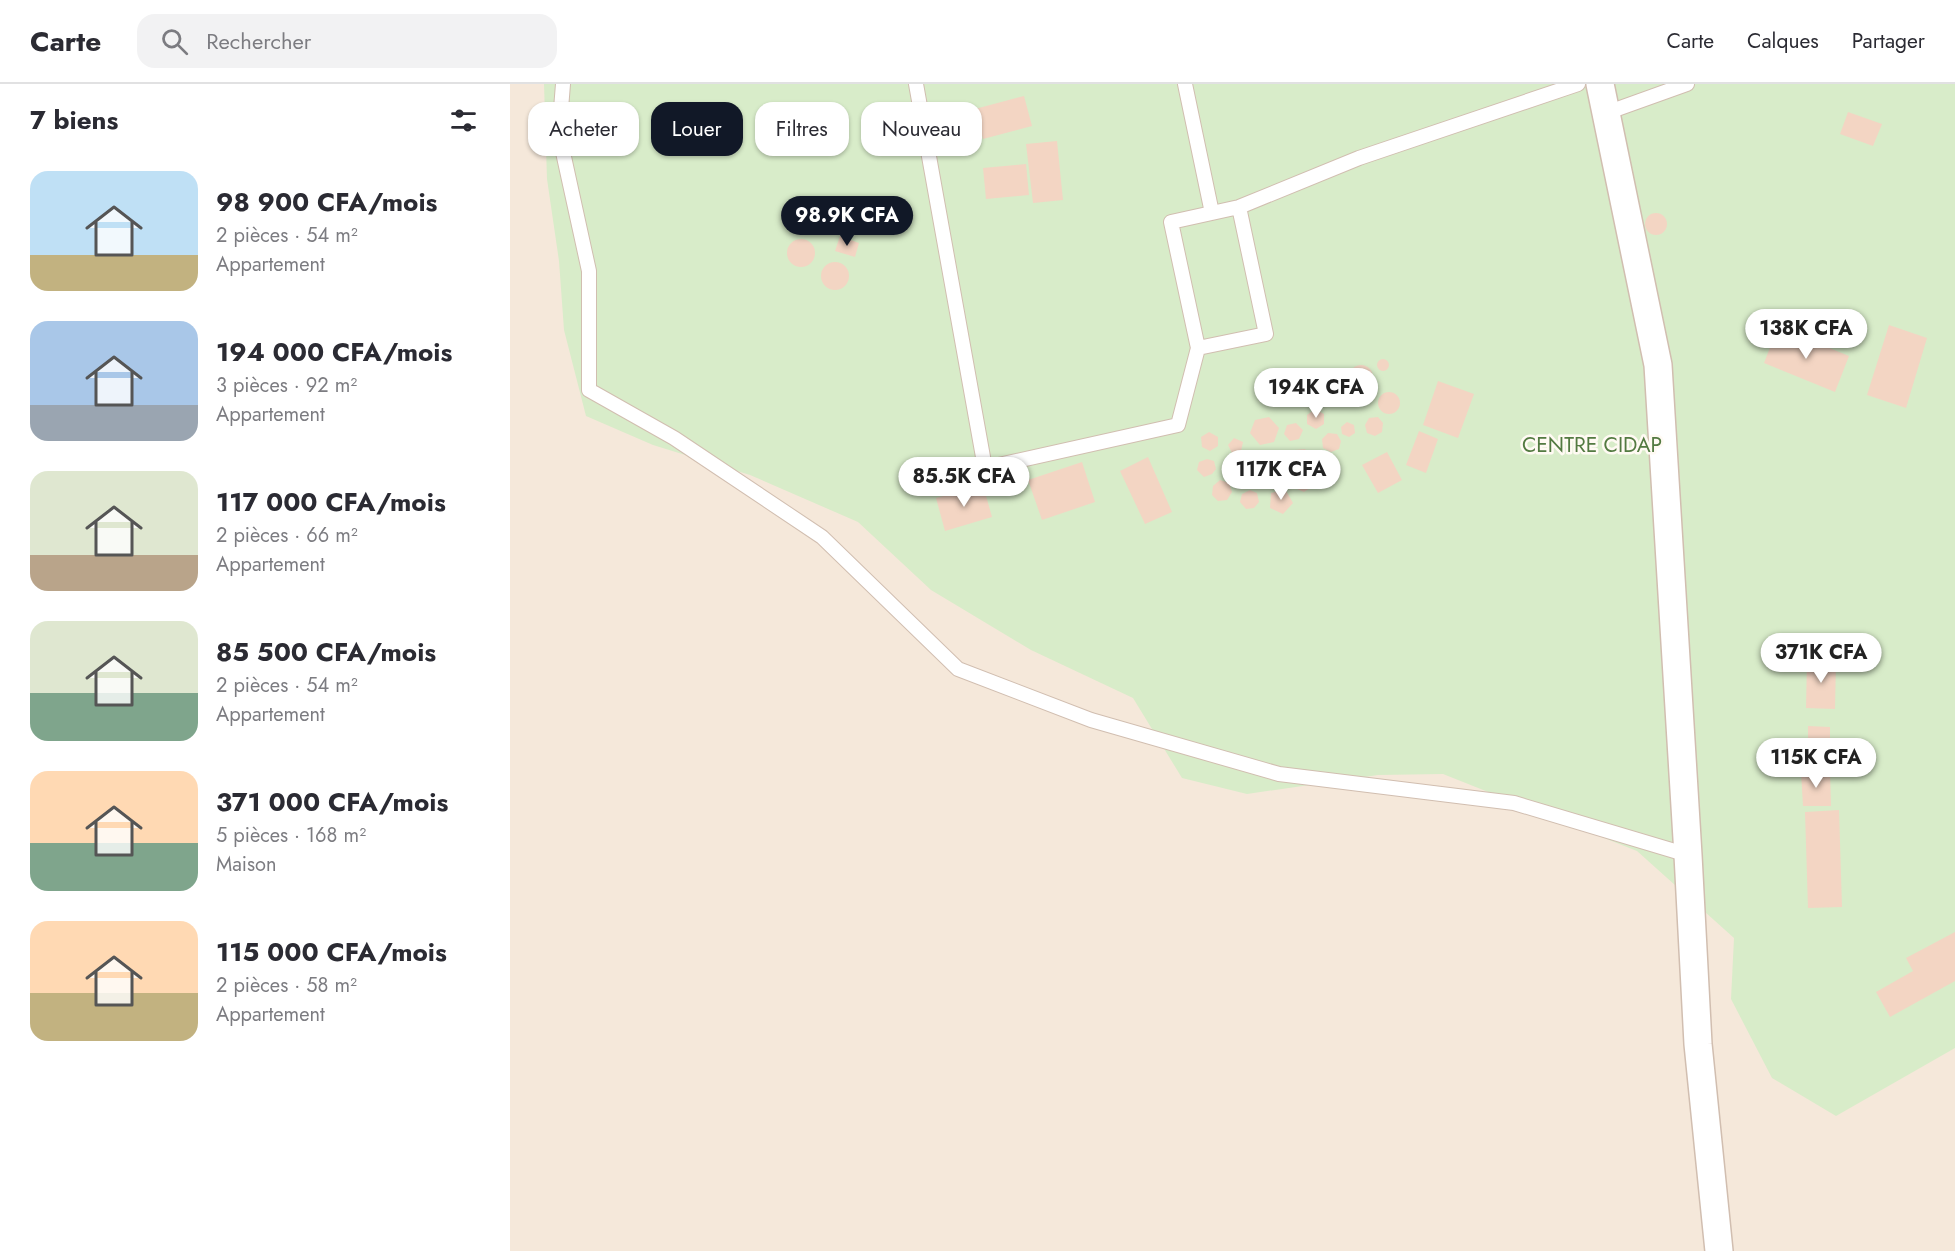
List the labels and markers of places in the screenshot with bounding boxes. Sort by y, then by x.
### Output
pin: 98.9K CFA [778,196,916,247]
pin: 138K CFA [1744,309,1868,360]
pin: 194K CFA [1254,368,1378,419]
pin: 117K CFA [1219,450,1343,501]
pin: 85.5K CFA [895,457,1033,508]
pin: 371K CFA [1759,633,1883,684]
pin: 115K CFA [1754,738,1878,789]

